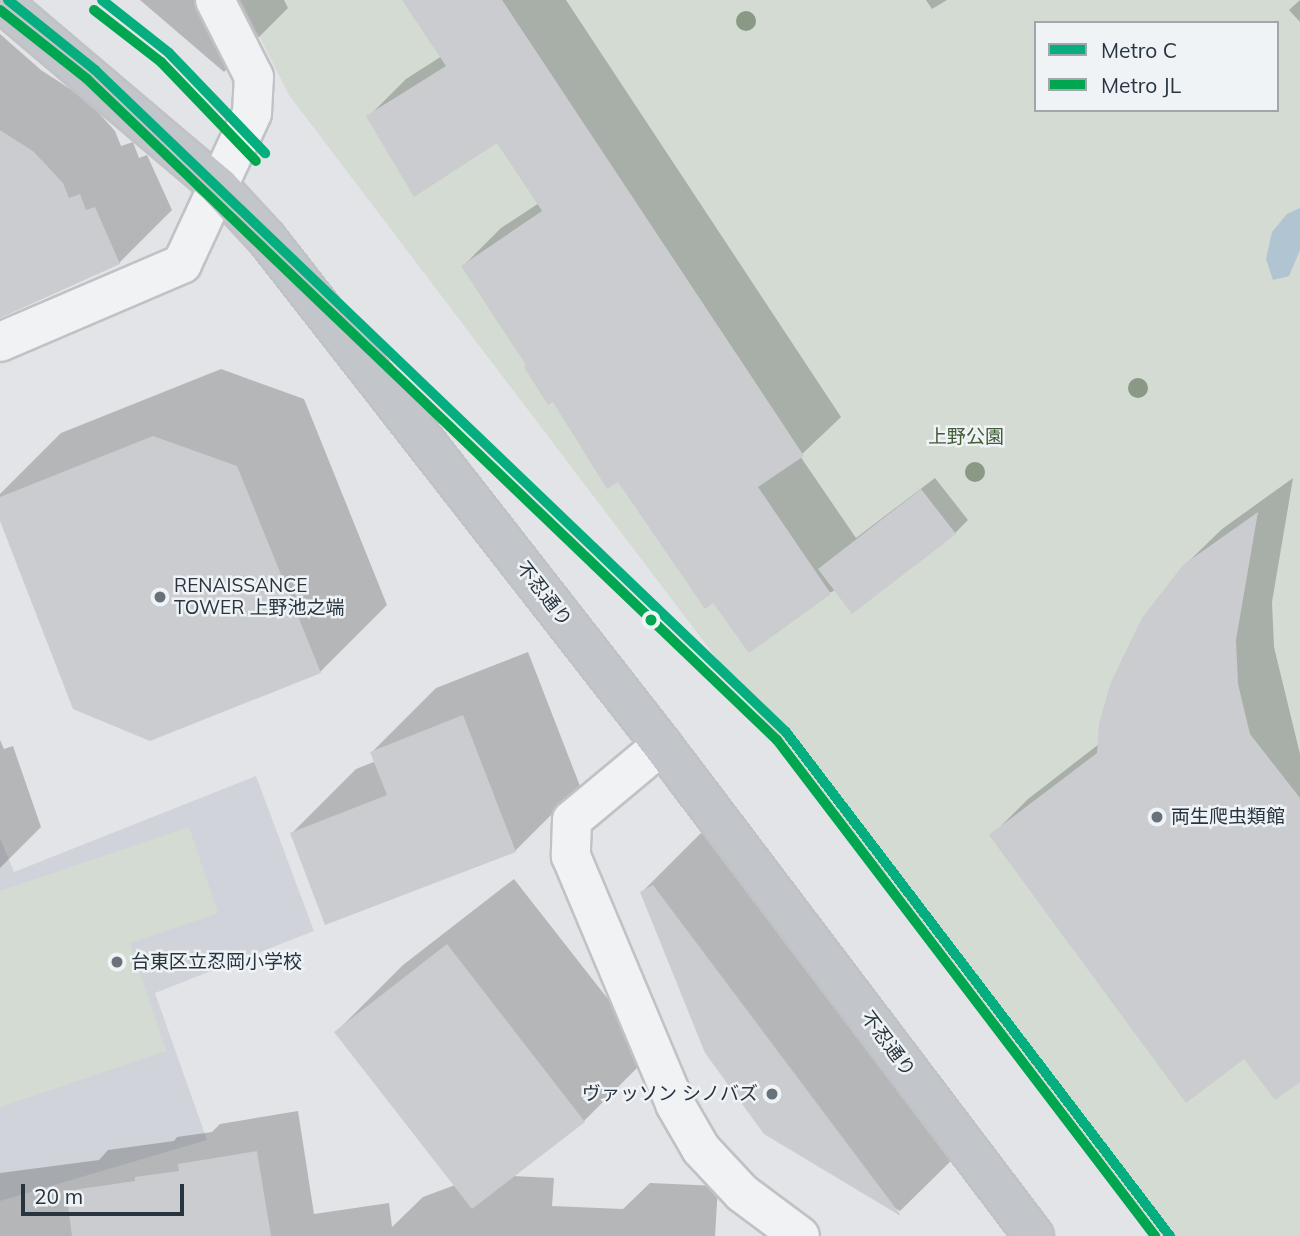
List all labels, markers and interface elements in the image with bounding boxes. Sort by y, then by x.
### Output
legend [1034,21,1279,112]
text: Metro C [1101,37,1177,63]
text: Metro JL [1101,72,1181,98]
park label: 上野公園 [928,426,1004,448]
street label: 不忍通り [512,557,576,631]
place label: RENAISSANCE TOWER 上野池之端 [174,575,344,619]
marker: RENAISSANCE TOWER 上野池之端 [152,589,168,605]
unlabelled marker [644,613,658,627]
place label: 両生爬虫類館 [1171,806,1285,828]
marker: 両生爬虫類館 [1149,809,1165,825]
place label: 台東区立忍岡小学校 [131,951,302,973]
marker: 台東区立忍岡小学校 [109,954,125,970]
street label: 不忍通り [856,1007,920,1081]
place label: ヴァッソン シノバズ [582,1083,758,1105]
marker: ヴァッソン シノバズ [764,1086,780,1102]
scale bar [24,1170,187,1214]
text: 20 m [34,1183,83,1209]

